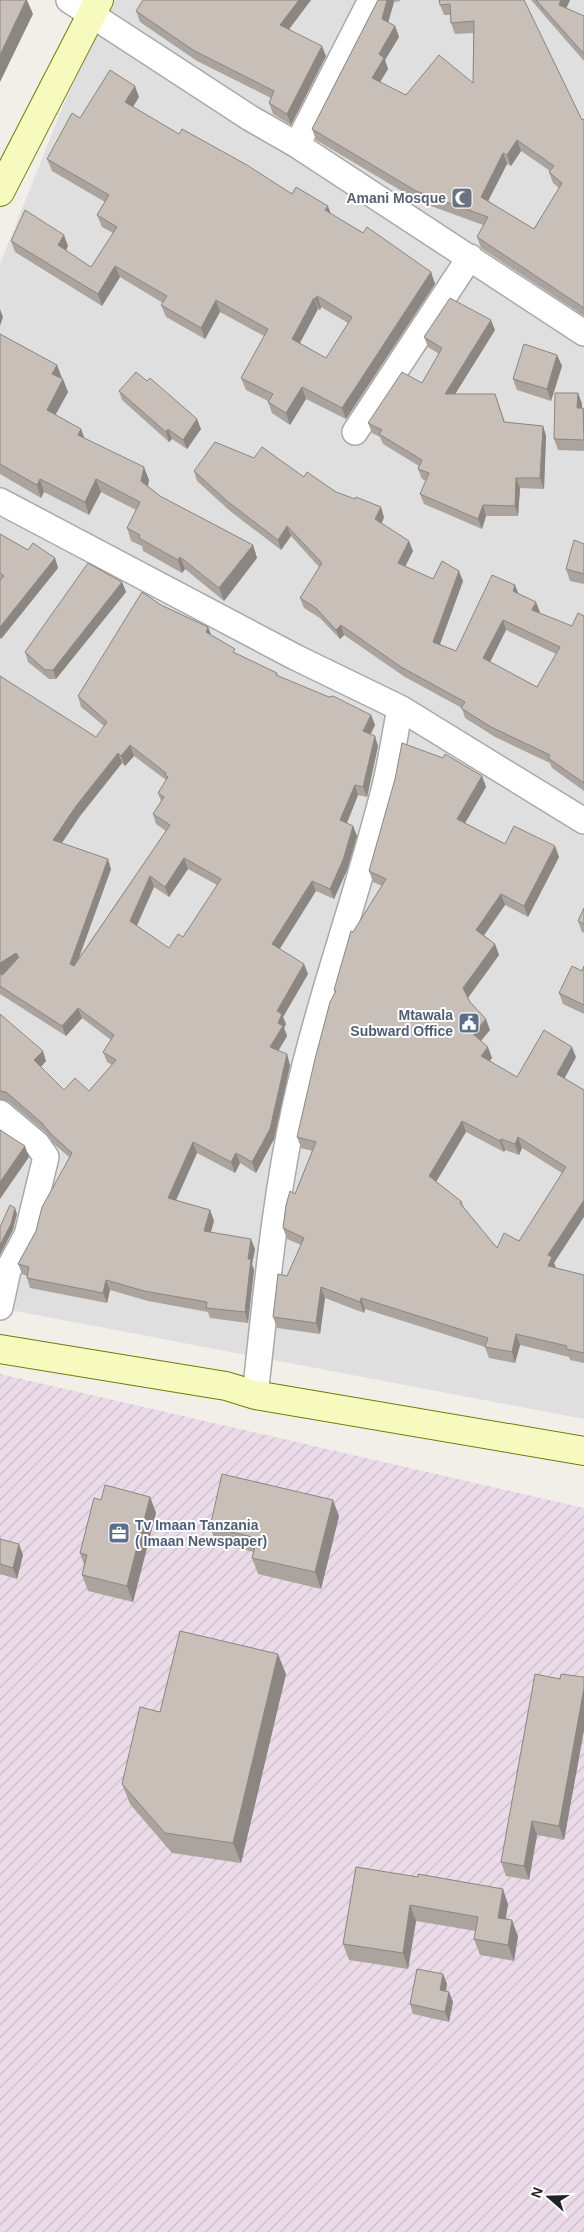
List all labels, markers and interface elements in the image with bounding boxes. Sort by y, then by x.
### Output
mosque icon: Amani Mosque [450,186,474,210]
place label: Amani Mosque [346,190,446,206]
place label: Mtawala Subward Office [350,1007,453,1039]
public building icon: Mtawala Subward Office [457,1011,481,1035]
place label: Tv Imaan Tanzania ( Imaan Newspaper) [135,1517,267,1549]
office icon: Tv Imaan Tanzania ( Imaan Newspaper) [107,1521,131,1545]
north arrow [524,2172,574,2222]
text: N [528,2185,546,2200]

